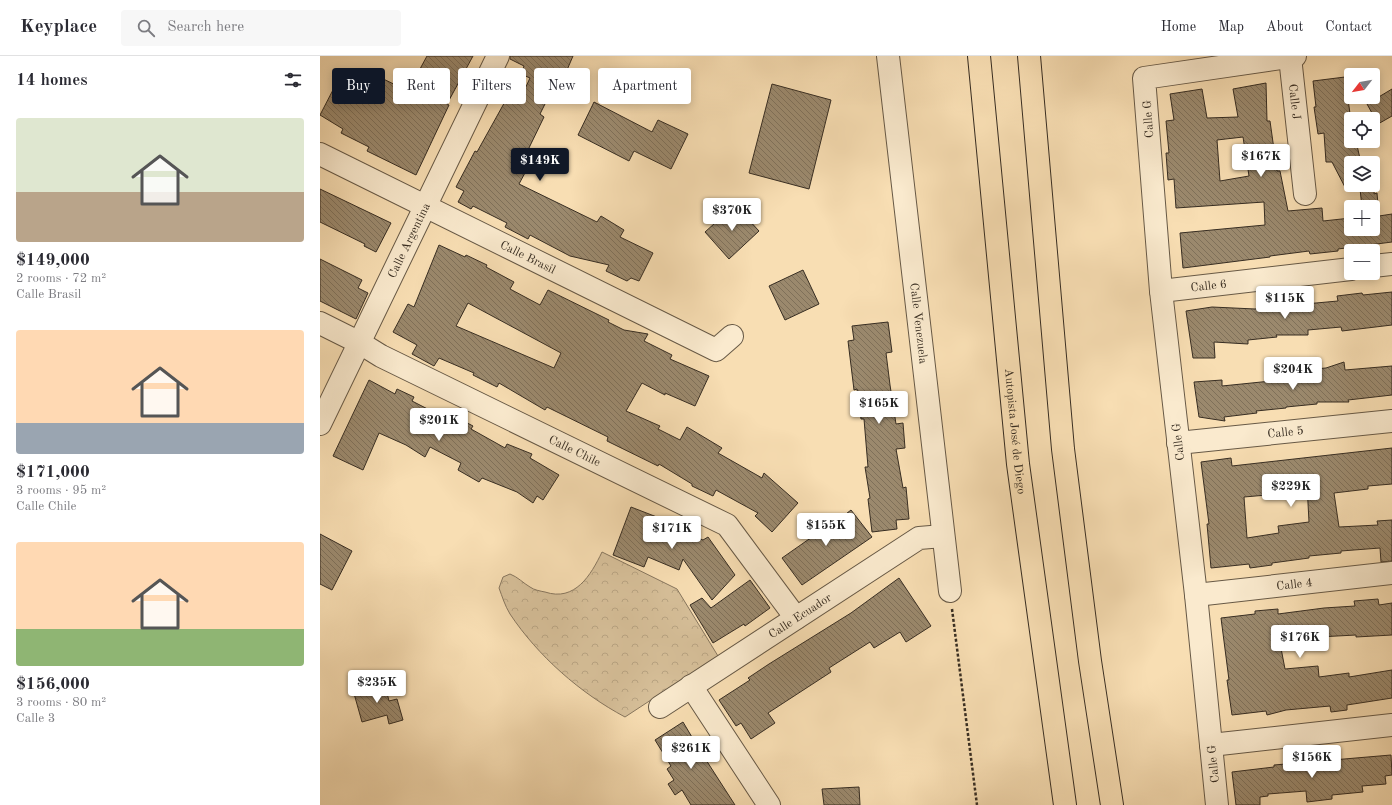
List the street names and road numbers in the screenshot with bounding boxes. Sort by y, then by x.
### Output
street label: Calle J [1286,83,1302,121]
street label: Calle G [1142,99,1156,138]
street label: Calle Argentina [387,201,433,280]
street label: Calle Brasil [498,239,557,277]
street label: Calle 6 [1190,278,1228,295]
street label: Calle Venezuela [907,282,929,365]
street label: Autopista José de Diego [1002,368,1027,495]
street label: Calle G [1171,422,1187,461]
street label: Calle 5 [1267,424,1304,441]
street label: Calle Chile [546,434,602,469]
street label: Calle 4 [1276,577,1313,593]
street label: Calle Ecuador [767,592,834,641]
street label: Calle G [1206,744,1222,783]

